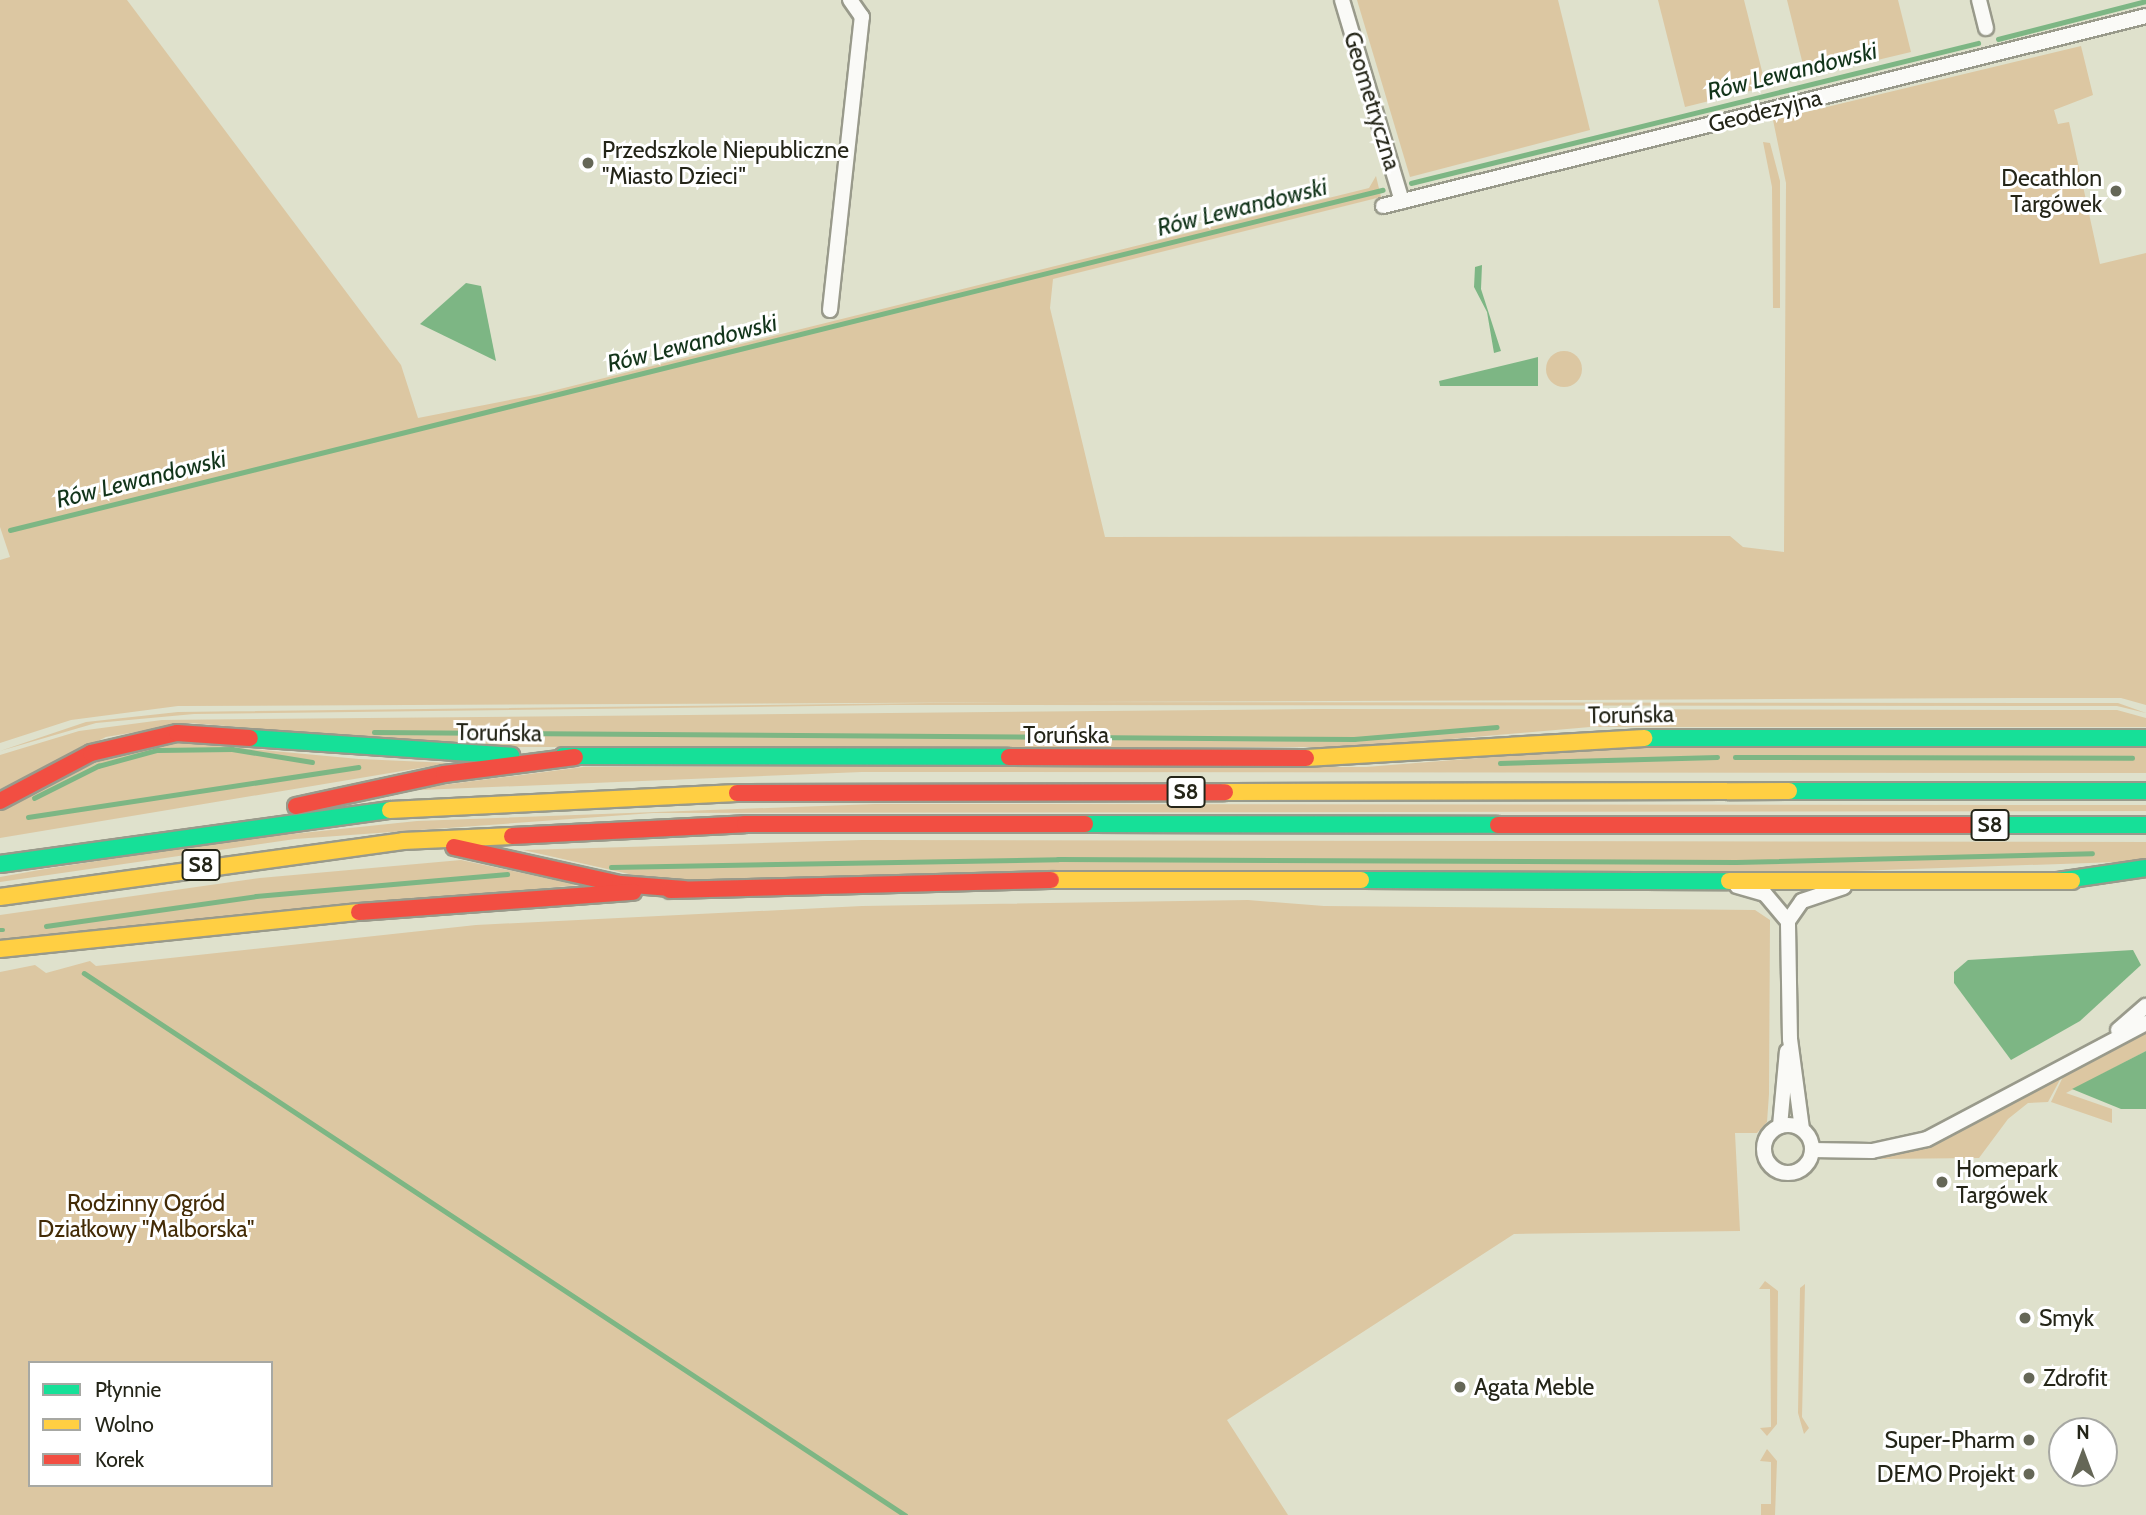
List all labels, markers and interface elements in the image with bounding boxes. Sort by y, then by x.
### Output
street label: Geometryczna [1338,28,1406,174]
water label: Rów Lewandowski [1704,36,1880,106]
street label: Geodezyjna [1706,84,1824,138]
place label: Przedszkole Niepubliczne "Miasto Dzieci" [602,136,849,190]
marker: Przedszkole Niepubliczne "Miasto Dzieci" [580,155,596,171]
place label: Decathlon Targówek [2001,164,2102,218]
water label: Rów Lewandowski [1154,172,1330,242]
marker: Decathlon Targówek [2108,183,2124,199]
water label: Rów Lewandowski [604,308,780,378]
water label: Rów Lewandowski [53,444,229,514]
street label: Toruńska [1588,700,1674,730]
street label: Toruńska [456,718,542,748]
street label: Toruńska [1023,721,1109,749]
road number: S8 [1165,774,1207,810]
road number: S8 [1969,808,2011,842]
road number: S8 [180,848,222,882]
place label: Homepark Targówek [1956,1155,2058,1209]
marker: Homepark Targówek [1934,1174,1950,1190]
park label: Rodzinny Ogród Działkowy "Malborska" [38,1189,254,1243]
place label: Smyk [2039,1304,2094,1332]
marker: Smyk [2017,1310,2033,1326]
legend [28,1361,273,1487]
place label: Zdrofit [2043,1364,2107,1392]
marker: Zdrofit [2021,1370,2037,1386]
place label: Agata Meble [1474,1373,1594,1401]
text: Płynnie [95,1377,161,1402]
marker: Agata Meble [1452,1379,1468,1395]
text: Wolno [95,1412,154,1437]
north arrow [2048,1417,2118,1487]
text: N [2076,1421,2090,1444]
place label: Super-Pharm [1885,1426,2015,1454]
marker: Super-Pharm [2021,1432,2037,1448]
text: Korek [95,1447,144,1472]
place label: DEMO Projekt [1877,1460,2015,1488]
marker: DEMO Projekt [2021,1466,2037,1482]

